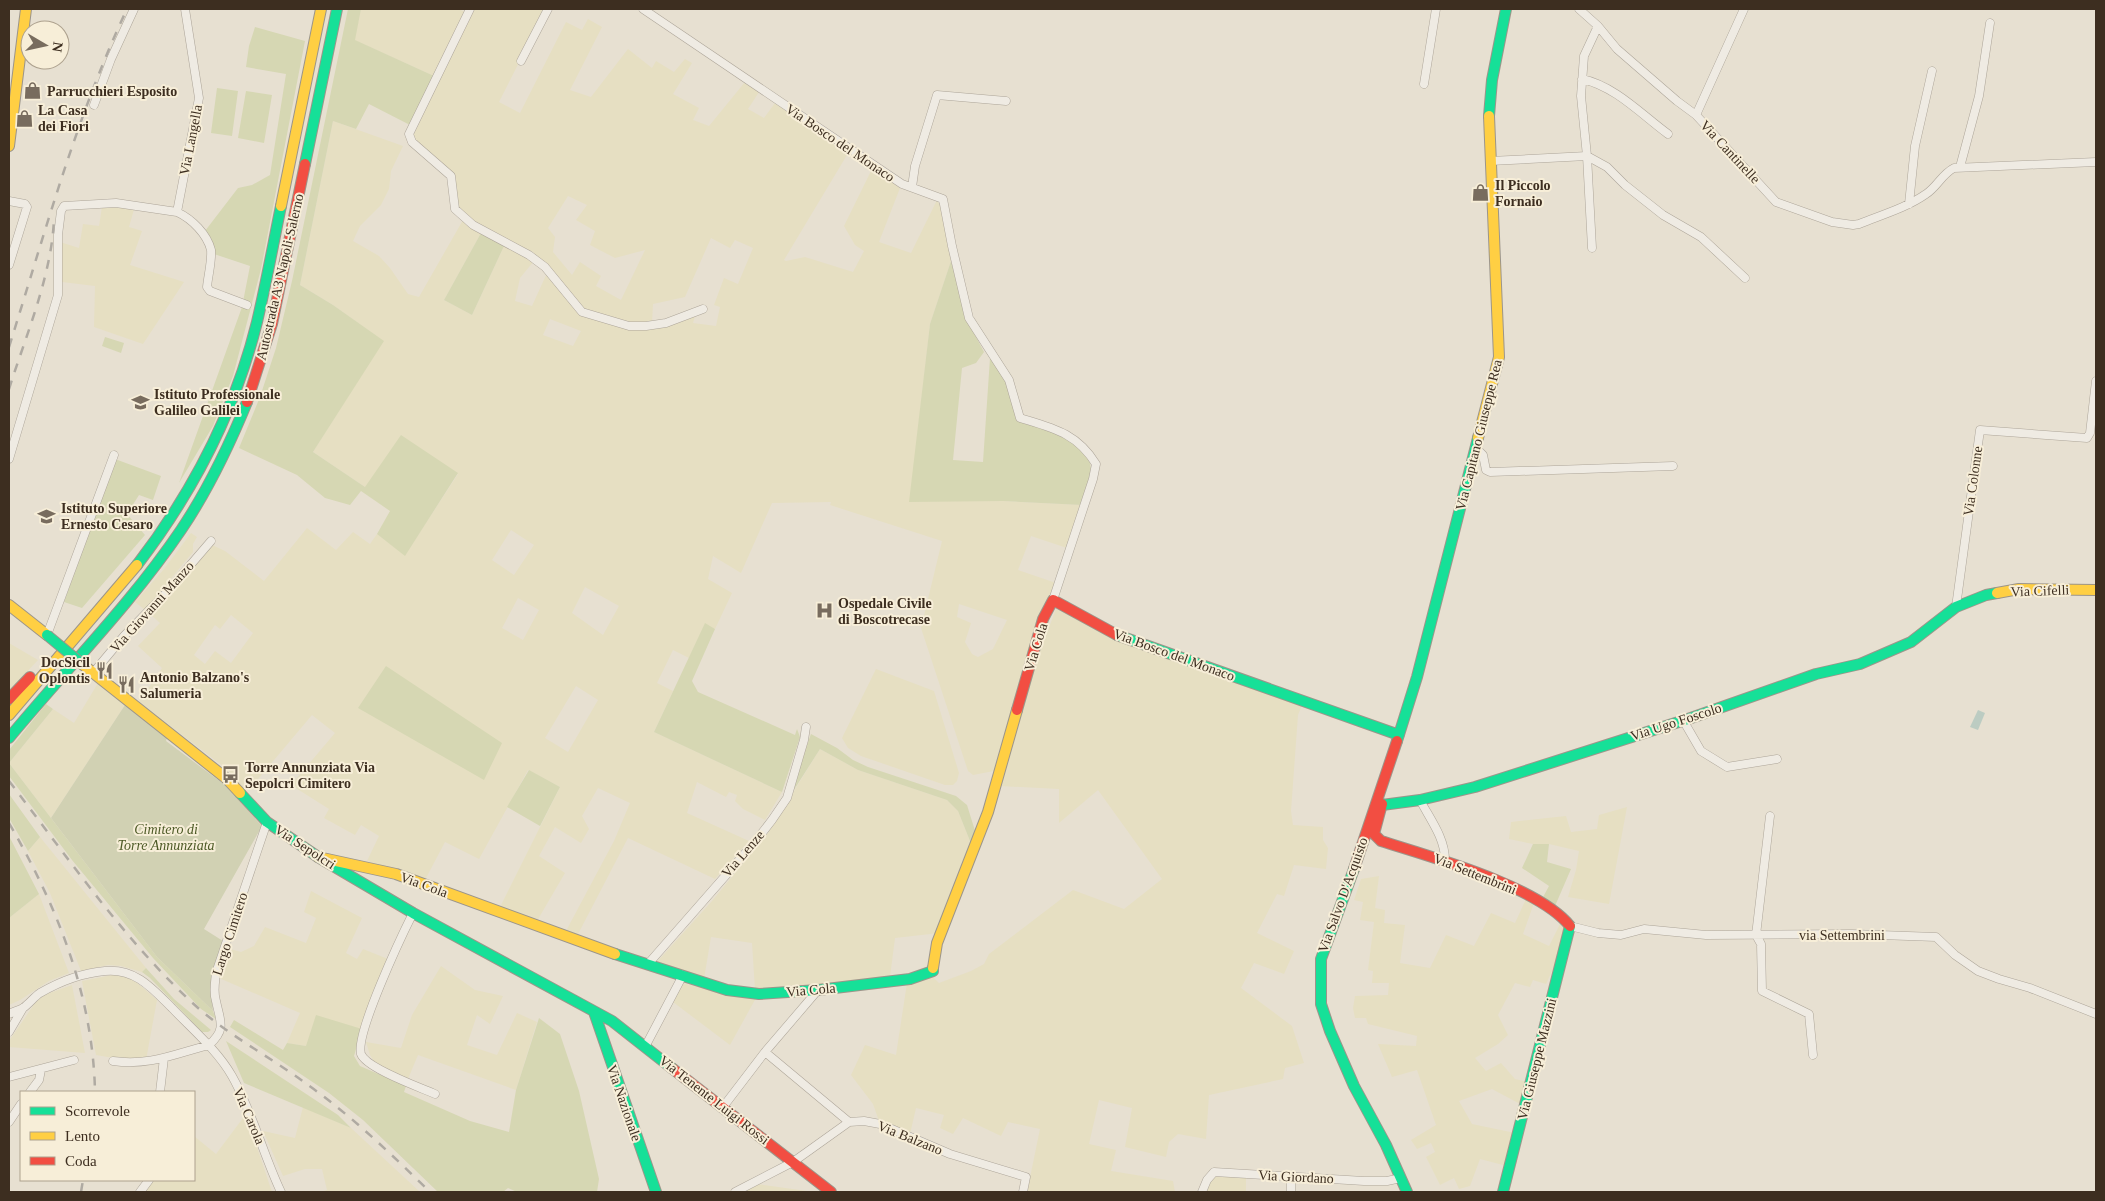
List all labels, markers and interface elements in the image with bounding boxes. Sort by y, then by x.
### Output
north arrow [20,20,70,70]
text: N [49,41,66,53]
shop icon: Parrucchieri Esposito [23,81,43,101]
place label: Parrucchieri Esposito [47,84,177,99]
street label: Via Bosco del Monaco [783,101,897,185]
place label: La Casa dei Fiori [38,103,89,134]
street label: Via Langella [177,103,205,177]
shop icon: La Casa dei Fiori [14,108,34,128]
street label: Via Cantinelle [1697,117,1763,187]
place label: Il Piccolo Fornaio [1495,178,1551,209]
shop icon: Il Piccolo Fornaio [1471,183,1491,203]
street label: Autostrada A3 Napoli-Salerno [254,192,306,362]
street label: Via Capitano Giuseppe Rea [1453,357,1505,512]
place label: Istituto Professionale Galileo Galilei [154,387,280,418]
school or university icon: Istituto Professionale Galileo Galilei [130,392,150,412]
street label: Via Colonne [1961,445,1985,517]
place label: Istituto Superiore Ernesto Cesaro [61,501,167,532]
school or university icon: Istituto Superiore Ernesto Cesaro [37,506,57,526]
street label: Via Giovanni Manzo [107,558,197,656]
street label: Via Cifelli [2010,582,2070,600]
place label: Ospedale Civile di Boscotrecase [838,596,932,627]
hospital icon: Ospedale Civile di Boscotrecase [814,601,834,621]
street label: Via Cola [1022,620,1051,673]
street label: Via Bosco del Monaco [1111,626,1237,684]
place label: DocSicil Oplontis [39,655,91,686]
restaurant icon: DocSicil Oplontis [94,660,114,680]
place label: Antonio Balzano's Salumeria [140,670,250,701]
restaurant icon: Antonio Balzano's Salumeria [116,675,136,695]
street label: Via Ugo Foscolo [1629,700,1723,744]
place label: Torre Annunziata Via Sepolcri Cimitero [245,760,375,791]
bus stop icon: Torre Annunziata Via Sepolcri Cimitero [221,765,241,785]
park label: Cimitero di Torre Annunziata [117,822,215,853]
street label: Via Sepolcri [272,822,338,872]
street label: Via Lenze [719,828,767,880]
street label: Via Salvo D'Acquisto [1315,835,1371,955]
street label: Via Settembrini [1431,851,1519,898]
street label: Via Cola [398,870,450,901]
street label: Largo Cimitero [210,891,250,977]
street label: via Settembrini [1799,928,1885,943]
street label: Via Cola [786,980,837,1000]
street label: Via Giuseppe Mazzini [1515,996,1559,1122]
street label: Via Tenente Luigi Rossi [656,1052,772,1148]
street label: Via Nazionale [604,1063,644,1143]
street label: Via Carola [230,1085,268,1147]
legend [20,1091,195,1181]
text: Scorrevole [65,1103,130,1119]
street label: Via Balzano [875,1118,945,1158]
text: Lento [65,1128,100,1144]
text: Coda [65,1153,97,1169]
street label: Via Giordano [1258,1168,1334,1186]

